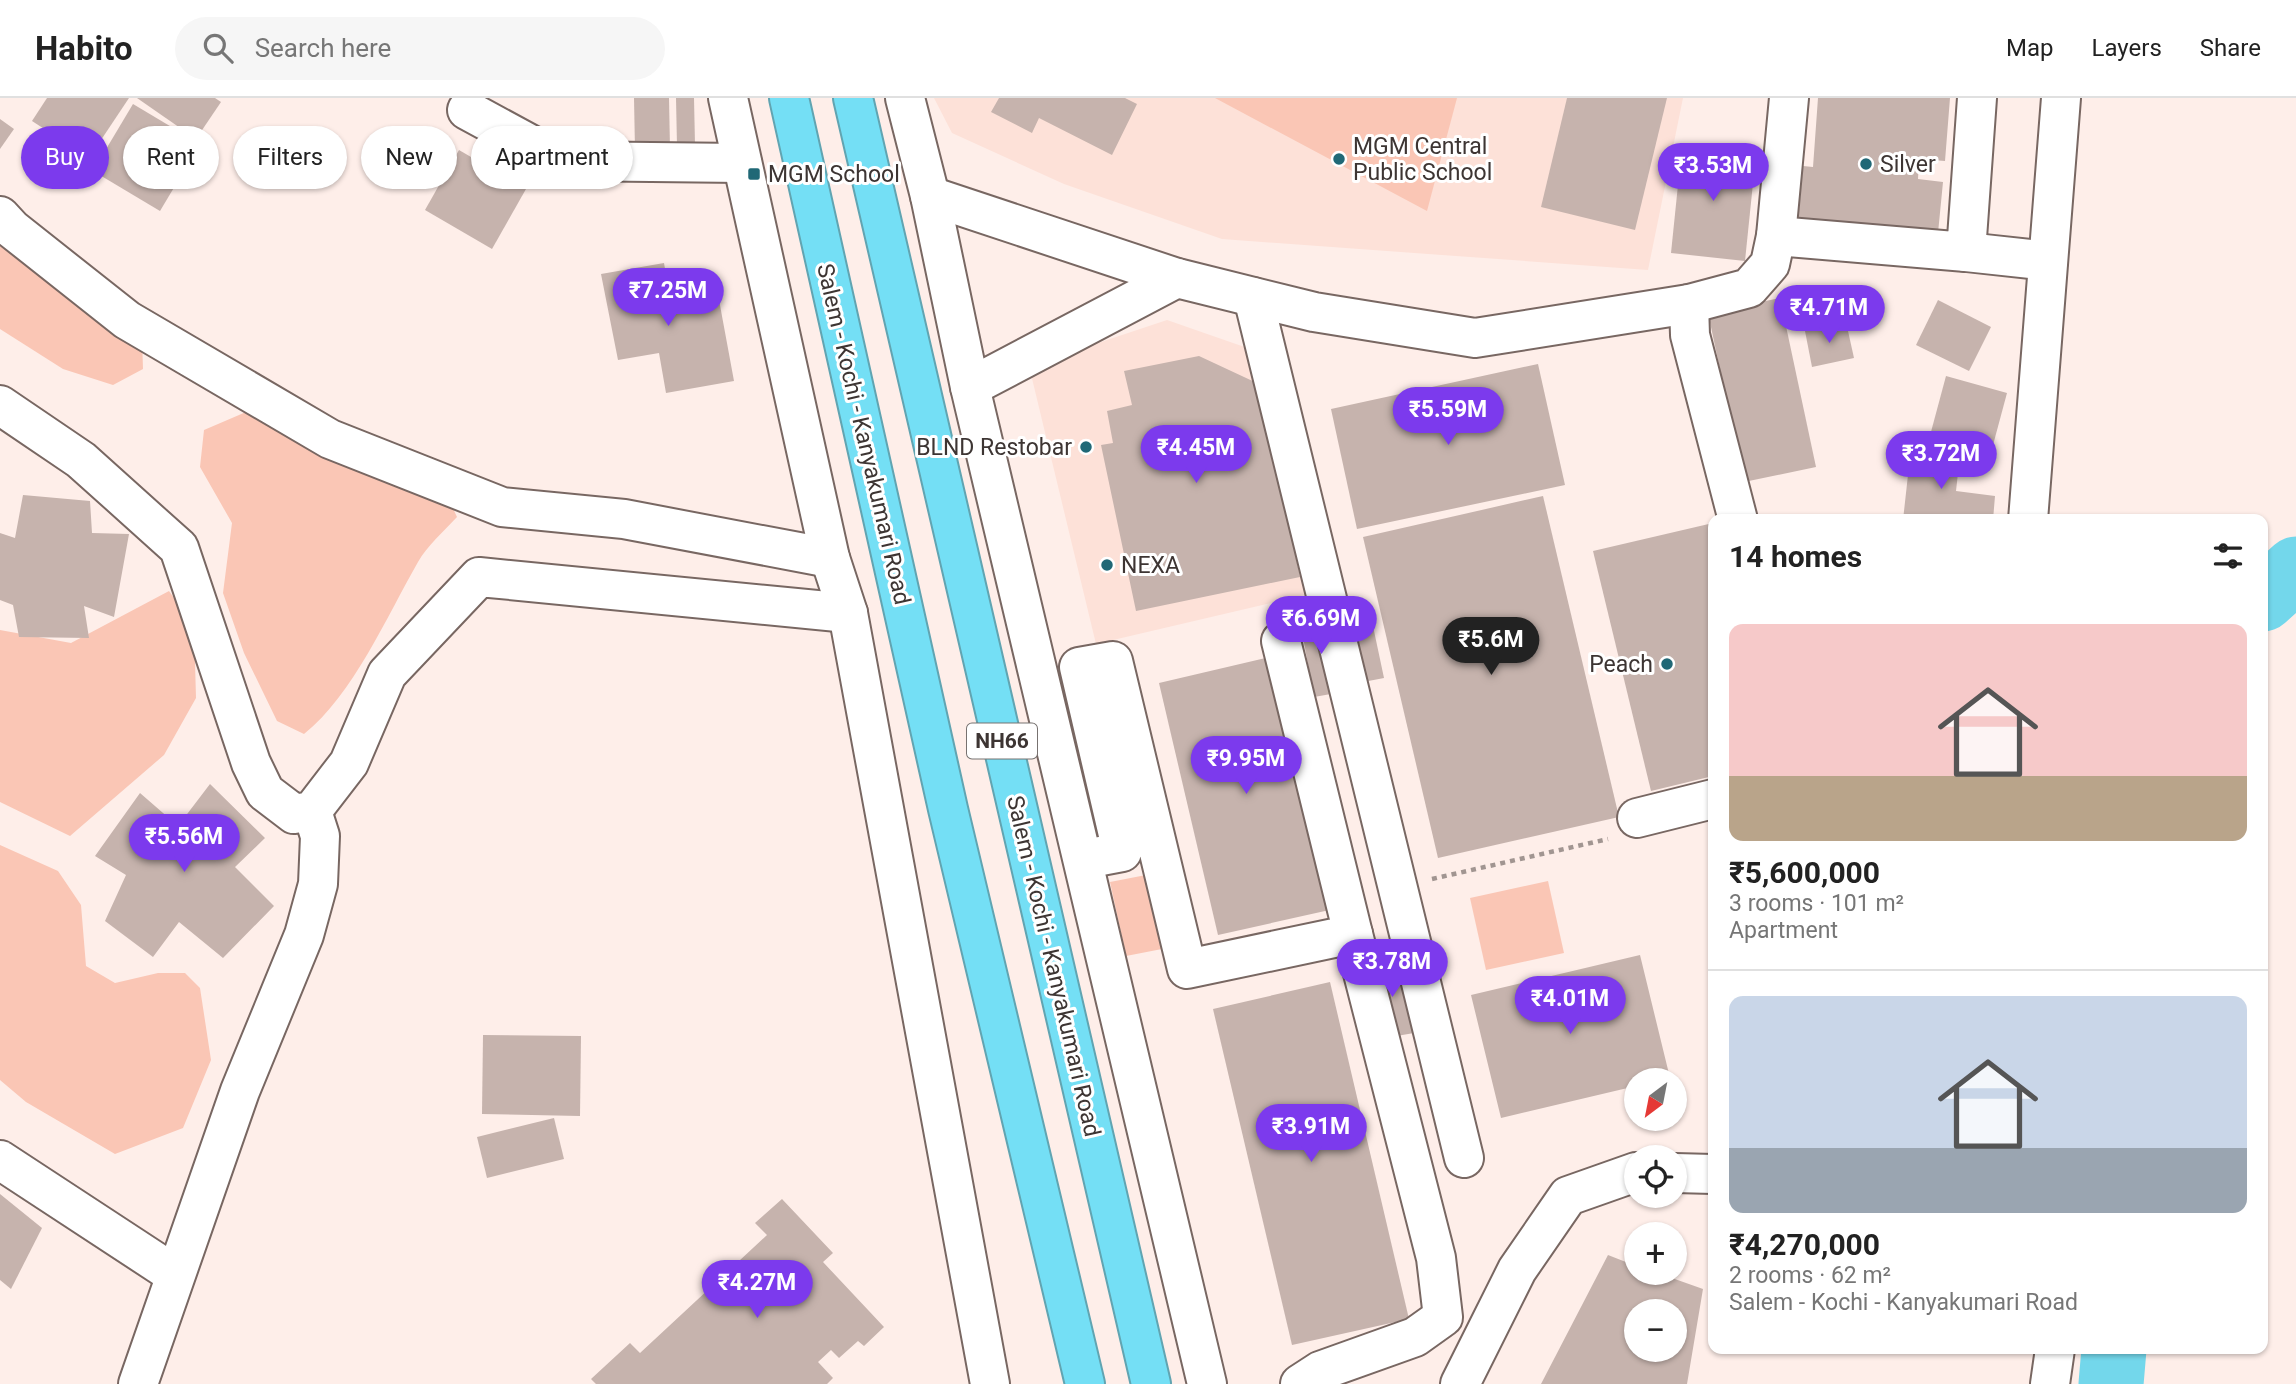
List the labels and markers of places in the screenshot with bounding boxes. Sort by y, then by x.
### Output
place label: MGM Central Public School [1353,133,1492,186]
pin: ₹3.53M [1656,144,1770,203]
marker: MGM Central Public School [1331,151,1347,167]
place label: Silver [1880,151,1936,178]
marker: Silver [1858,156,1874,172]
place label: MGM School [768,161,900,188]
marker: MGM School [746,166,762,182]
pin: ₹7.25M [611,268,725,328]
pin: ₹4.71M [1772,286,1886,345]
pin: ₹5.59M [1391,388,1505,447]
pin: ₹4.45M [1139,426,1253,485]
pin: ₹3.72M [1884,432,1998,491]
place label: BLND Restobar [916,434,1072,461]
marker: BLND Restobar [1078,439,1094,455]
place label: NEXA [1121,552,1180,579]
marker: NEXA [1099,557,1115,573]
pin: ₹6.69M [1264,596,1378,656]
pin: ₹5.6M [1442,618,1540,677]
place label: Peach [1589,651,1653,678]
marker: Peach [1659,656,1675,672]
pin: ₹9.95M [1189,736,1303,796]
pin: ₹5.56M [127,814,241,874]
pin: ₹3.78M [1335,940,1449,999]
pin: ₹4.01M [1513,976,1627,1036]
pin: ₹3.91M [1254,1104,1368,1164]
pin: ₹4.27M [700,1260,814,1320]

